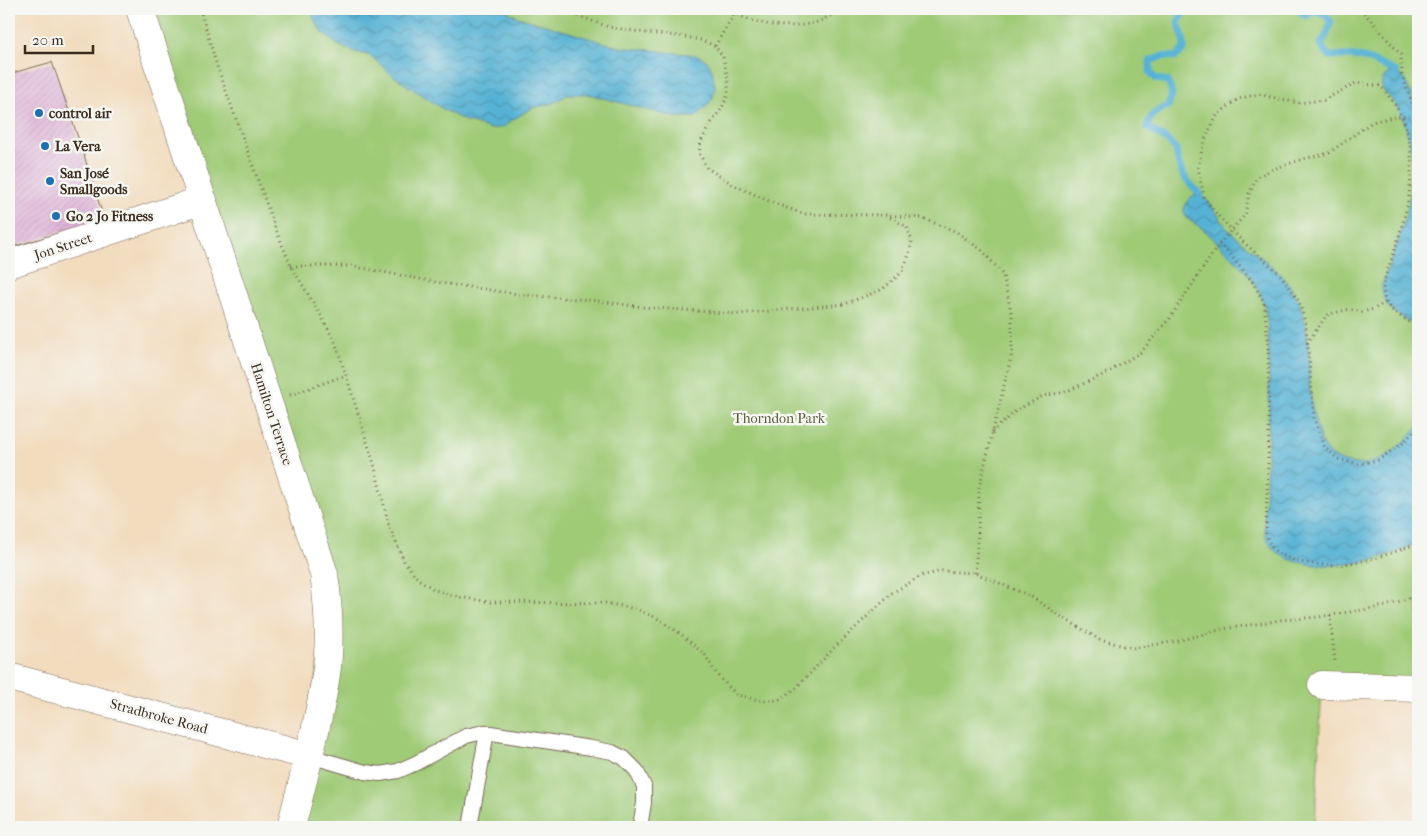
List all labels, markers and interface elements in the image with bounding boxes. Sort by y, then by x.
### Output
scale bar [25,22,92,54]
text: 20 m [32,31,64,49]
place label: control air [49,105,113,122]
marker: control air [33,107,45,119]
place label: La Vera [55,138,101,155]
marker: La Vera [39,140,51,152]
place label: San José Smallgoods [60,165,128,198]
marker: San José Smallgoods [44,175,56,187]
place label: Go 2 Jo Fitness [66,208,154,225]
marker: Go 2 Jo Fitness [50,210,62,222]
street label: Jon Street [31,229,94,264]
street label: Hamilton Terrace [247,361,296,468]
park label: Thorndon Park [733,410,826,427]
street label: Stradbroke Road [108,695,210,738]

